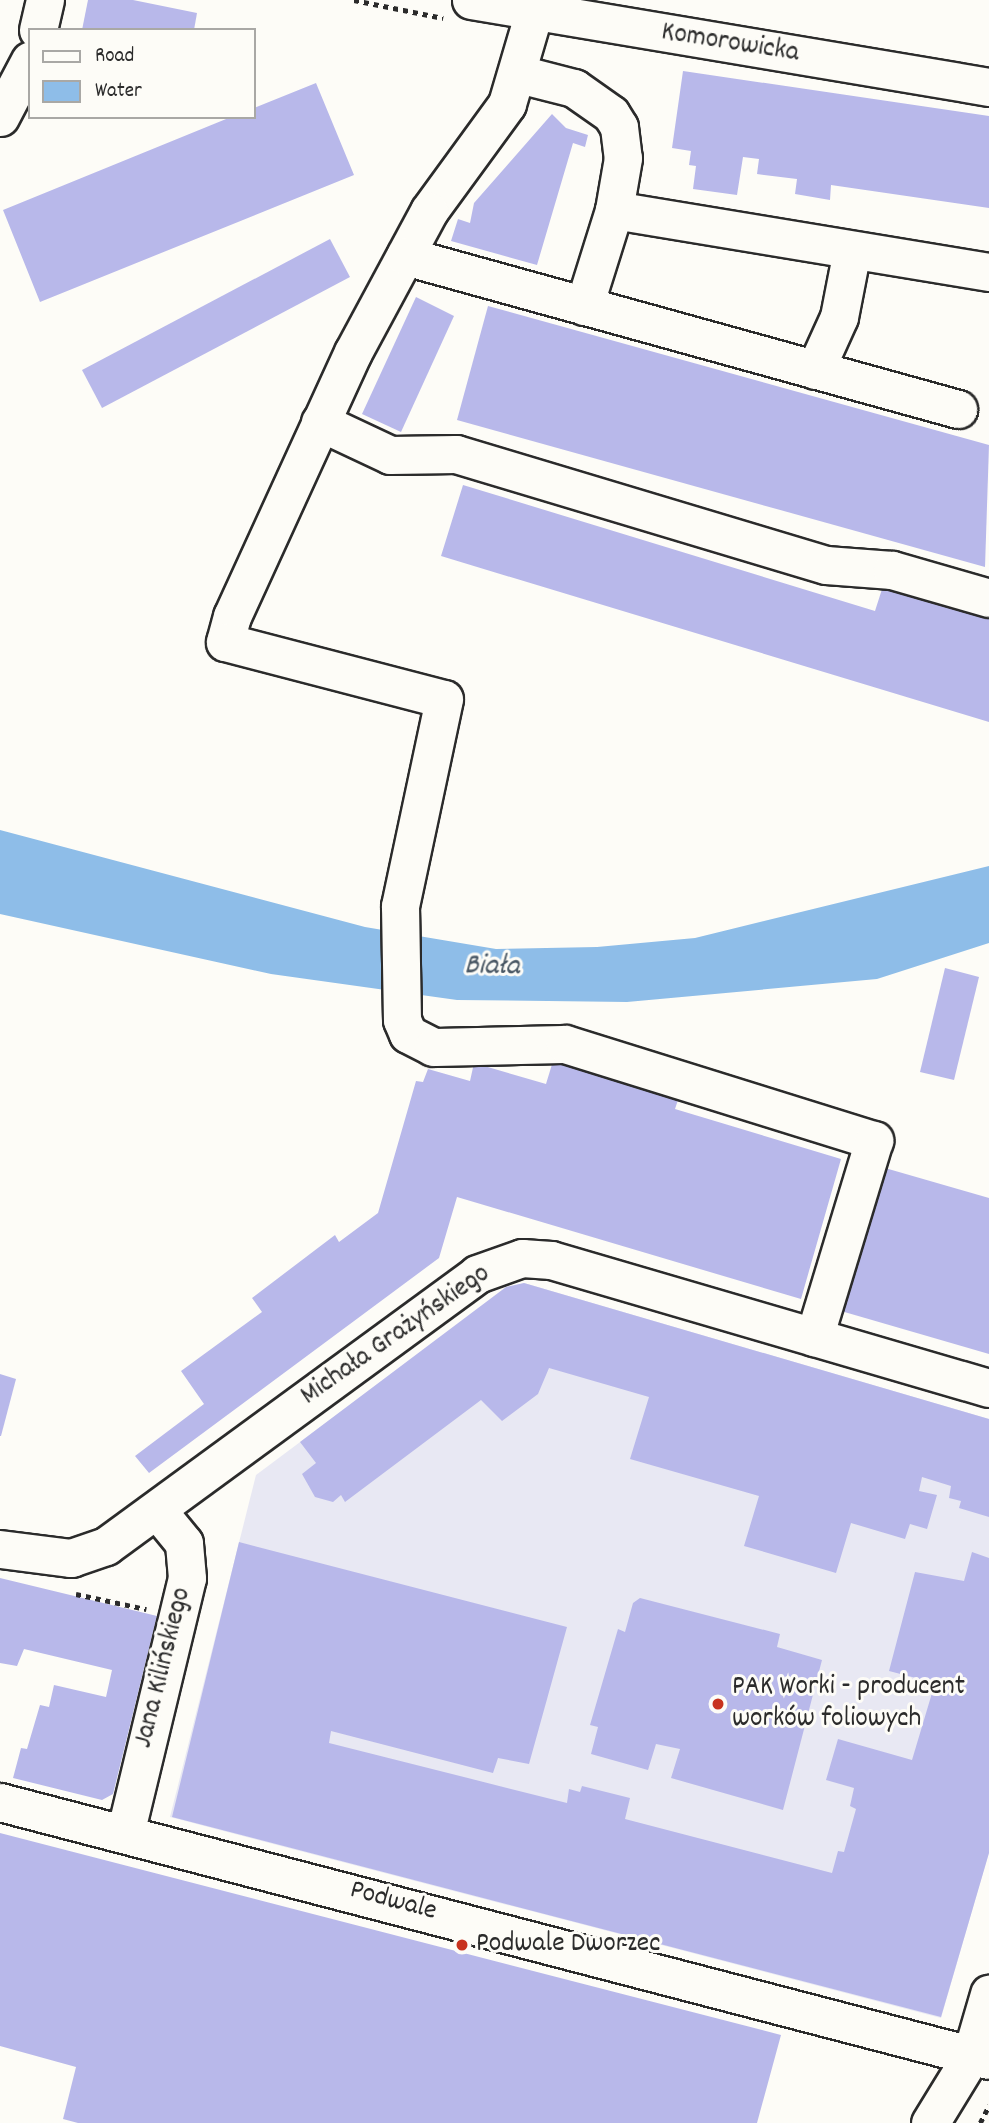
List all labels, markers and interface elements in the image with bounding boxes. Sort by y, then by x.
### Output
street label: Komorowicka [659,17,801,71]
legend [28,28,256,119]
text: Road [95,42,134,72]
text: Water [95,77,142,107]
water label: Biała [464,950,520,986]
street label: Michała Grażyńskiego [295,1258,497,1414]
street label: Jana Kilińskiego [128,1584,200,1752]
place label: PAK Worki - producent worków foliowych [732,1671,965,1737]
marker: PAK Worki - producent worków foliowych [710,1696,726,1712]
street label: Podwale [346,1874,440,1930]
place label: Podwale Dworzec [476,1928,660,1962]
marker: Podwale Dworzec [454,1937,470,1953]

